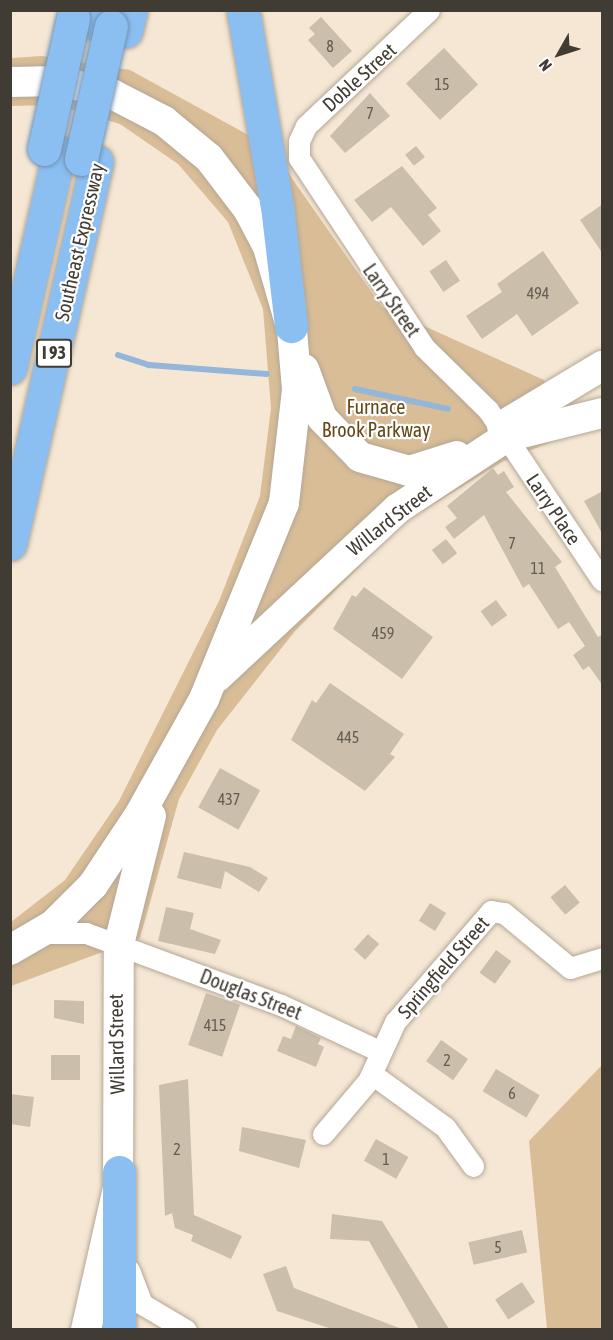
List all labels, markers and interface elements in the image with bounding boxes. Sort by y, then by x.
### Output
north arrow [529,24,589,84]
house number: 8 [326,36,334,56]
street label: Doble Street [317,38,401,116]
text: N [535,56,555,75]
house number: 15 [434,74,450,94]
house number: 7 [366,103,374,123]
street label: Southeast Expressway [49,161,109,323]
street label: Larry Street [358,259,426,341]
house number: 494 [527,283,549,303]
road number: I 93 [36,338,72,368]
park label: Furnace Brook Parkway [322,395,430,442]
street label: Larry Place [521,469,587,549]
street label: Willard Street [342,479,436,561]
house number: 7 [508,533,516,553]
house number: 11 [530,558,546,578]
house number: 459 [372,623,394,643]
house number: 445 [337,727,359,747]
house number: 437 [218,789,240,809]
street label: Springfield Street [392,911,494,1023]
street label: Douglas Street [197,964,305,1024]
street label: Willard Street [103,993,129,1095]
house number: 415 [204,1015,226,1035]
house number: 2 [443,1050,451,1070]
house number: 6 [508,1083,516,1103]
house number: 2 [173,1139,181,1159]
house number: 1 [382,1149,390,1169]
house number: 5 [494,1237,502,1257]

